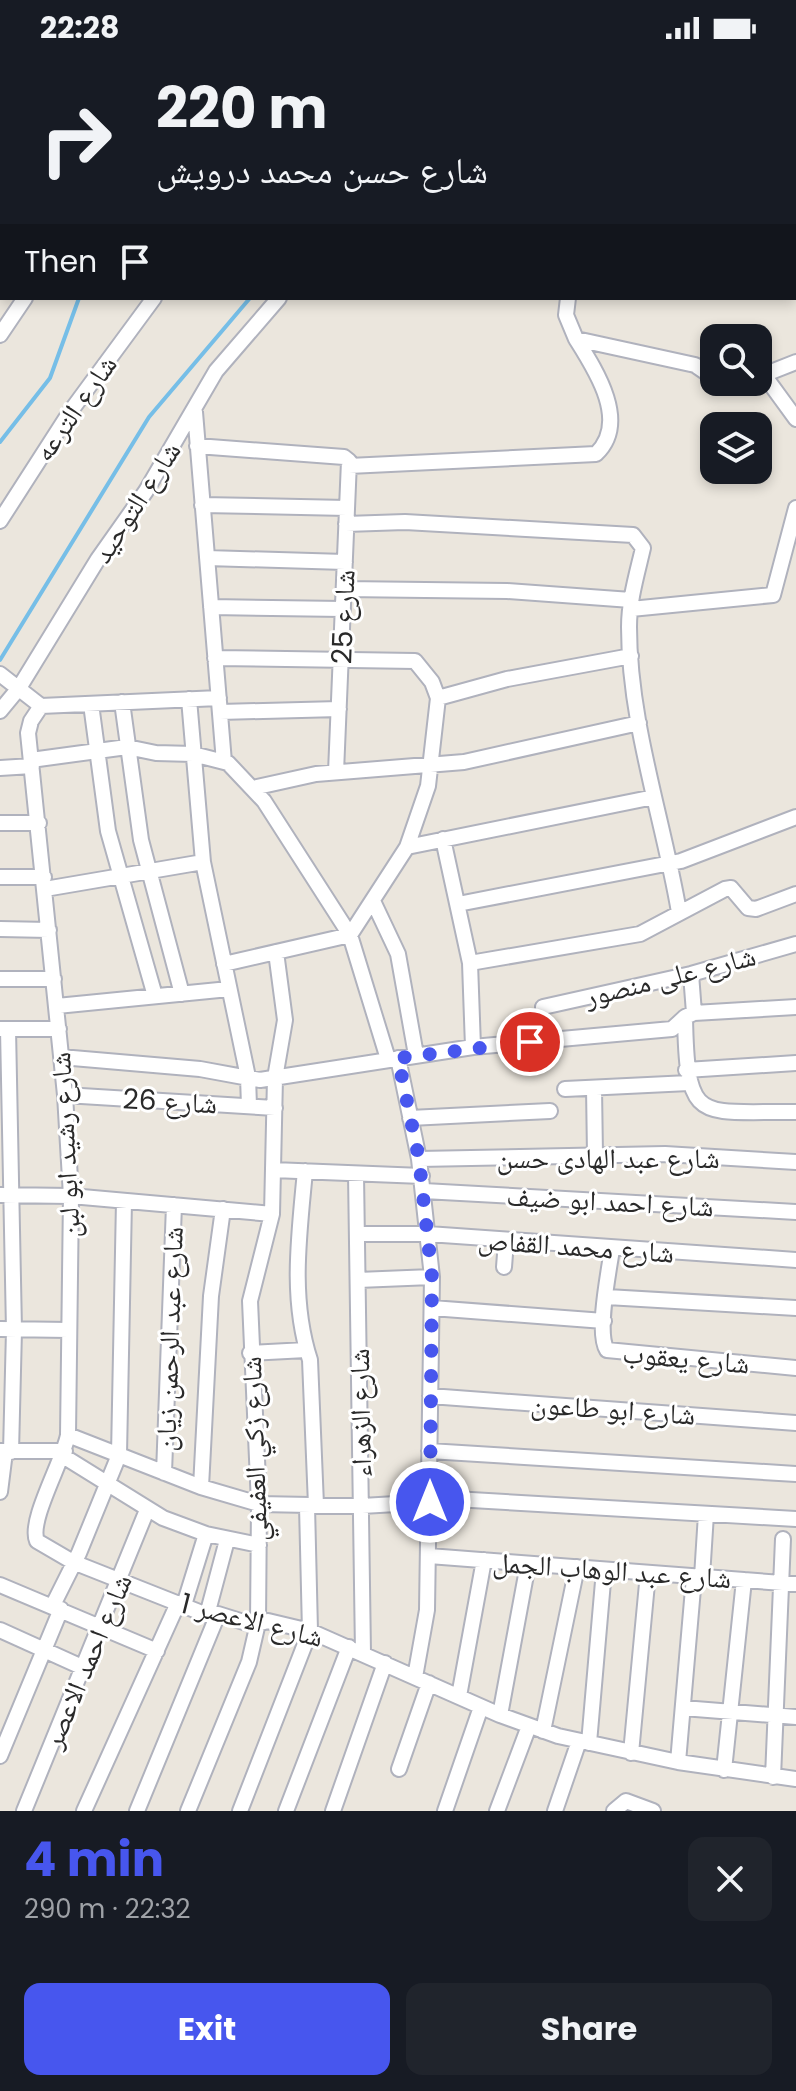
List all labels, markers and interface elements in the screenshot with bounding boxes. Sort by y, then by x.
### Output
text: 22:28 [40,6,119,49]
text: 220 m [156,69,328,148]
icon: right [24,88,128,192]
text: شارع حسن محمد درويش [156,145,488,196]
text: Then [24,240,97,283]
icon: arrive [113,240,157,284]
map controls [700,324,772,484]
button: search [700,324,772,396]
street label: شارع الترعه [25,347,126,469]
button: layers [700,412,772,484]
street label: شارع التوحيد [83,434,190,571]
street label: شارع 25 [322,569,365,665]
street label: شارع على منصور [580,936,760,1017]
pin [496,1008,564,1076]
icon: arrive [508,1020,552,1064]
street label: شارع رشيد ابو لبن [41,1051,90,1239]
street label: شارع 26 [122,1080,218,1123]
street label: شارع عبد الهادى حسن [496,1139,720,1178]
street label: شارع احمد ابو ضيف [505,1177,715,1226]
street label: شارع محمد القفاص [477,1220,675,1273]
street label: شارع عبد الرحمن زيان [146,1226,193,1452]
street label: شارع يعقوب [621,1334,751,1383]
street label: شارع الزهراء [340,1348,381,1478]
street label: شارع زكي العفيفي [232,1356,280,1542]
street label: شارع ابو طاعون [529,1384,697,1435]
position arrow [388,1460,472,1544]
street label: شارع عبد الوهاب الجمل [491,1543,733,1598]
street label: شارع احمد الاعصر [33,1568,142,1755]
street label: شارع الاعصر 1 [177,1584,327,1657]
text: 4 min [24,1826,164,1893]
button: close [688,1837,772,1921]
text: 290 m · 22:32 [24,1891,190,1927]
button: Exit [24,1983,390,2075]
button: Share [406,1983,772,2075]

